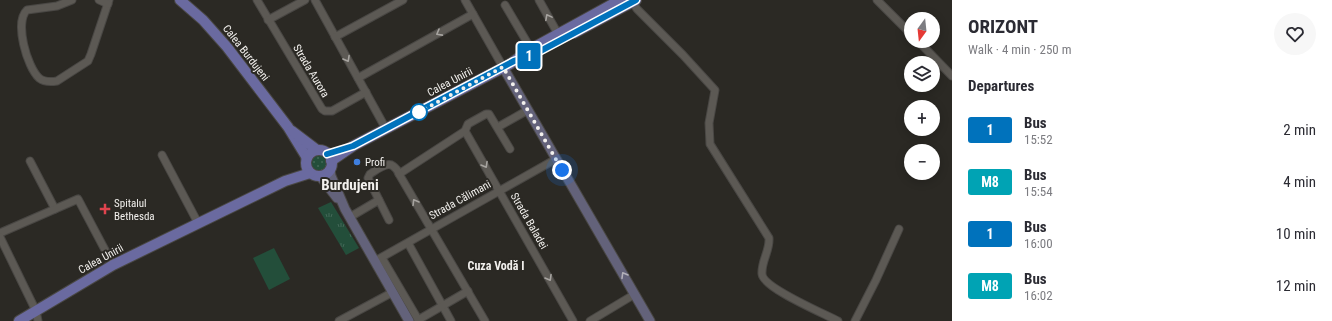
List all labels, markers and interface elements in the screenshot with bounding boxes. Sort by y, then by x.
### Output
north arrow [904,12,940,48]
map controls [904,12,940,180]
button: heart [1274,13,1316,55]
one-way arrow [546,14,553,21]
text: ORIZONT [968,15,1038,38]
street label: Calea Burdujeni [220,22,272,84]
one-way arrow [436,28,443,36]
street label: Strada Aurora [290,42,332,100]
text: Walk · 4 min · 250 m [968,42,1072,57]
line badge: 1 [516,43,542,69]
text: 1 [525,48,533,64]
one-way arrow [343,55,350,62]
button: layers [904,56,940,92]
street label: Calea Unirii [425,65,475,99]
text: Departures [968,77,1034,95]
button: + [904,100,940,136]
unlabelled marker [410,103,428,121]
text: Bus [1024,114,1047,132]
text: 2 min [1283,121,1316,139]
text: 1 [986,122,994,138]
text: 15:52 [1024,132,1053,147]
button: − [904,144,940,180]
place label: Profi [365,156,385,169]
marker: Profi [352,157,362,167]
your location [552,160,572,180]
one-way arrow [480,161,487,168]
text: Bus [1024,166,1047,184]
text: 4 min [1283,173,1316,191]
text: M8 [981,174,999,190]
district label: Burdujeni [321,176,379,194]
street label: Strada Călimani [427,178,493,222]
text: 15:54 [1024,184,1053,199]
street label: Strada Baladei [508,191,550,251]
place label: Spitalul Bethesda [114,197,155,223]
one-way arrow [412,199,420,206]
marker: Spitalul Bethesda [99,203,111,215]
text: Bus [1024,218,1047,236]
text: 10 min [1276,225,1316,243]
text: 1 [986,226,994,242]
text: 16:00 [1024,236,1053,251]
street label: Calea Unirii [76,241,126,277]
district label: Cuza Vodă I [468,259,524,273]
text: Bus [1024,270,1047,288]
one-way arrow [621,272,628,279]
one-way arrow [545,274,552,281]
text: 12 min [1276,277,1316,295]
text: M8 [981,278,999,294]
text: 16:02 [1024,288,1053,303]

